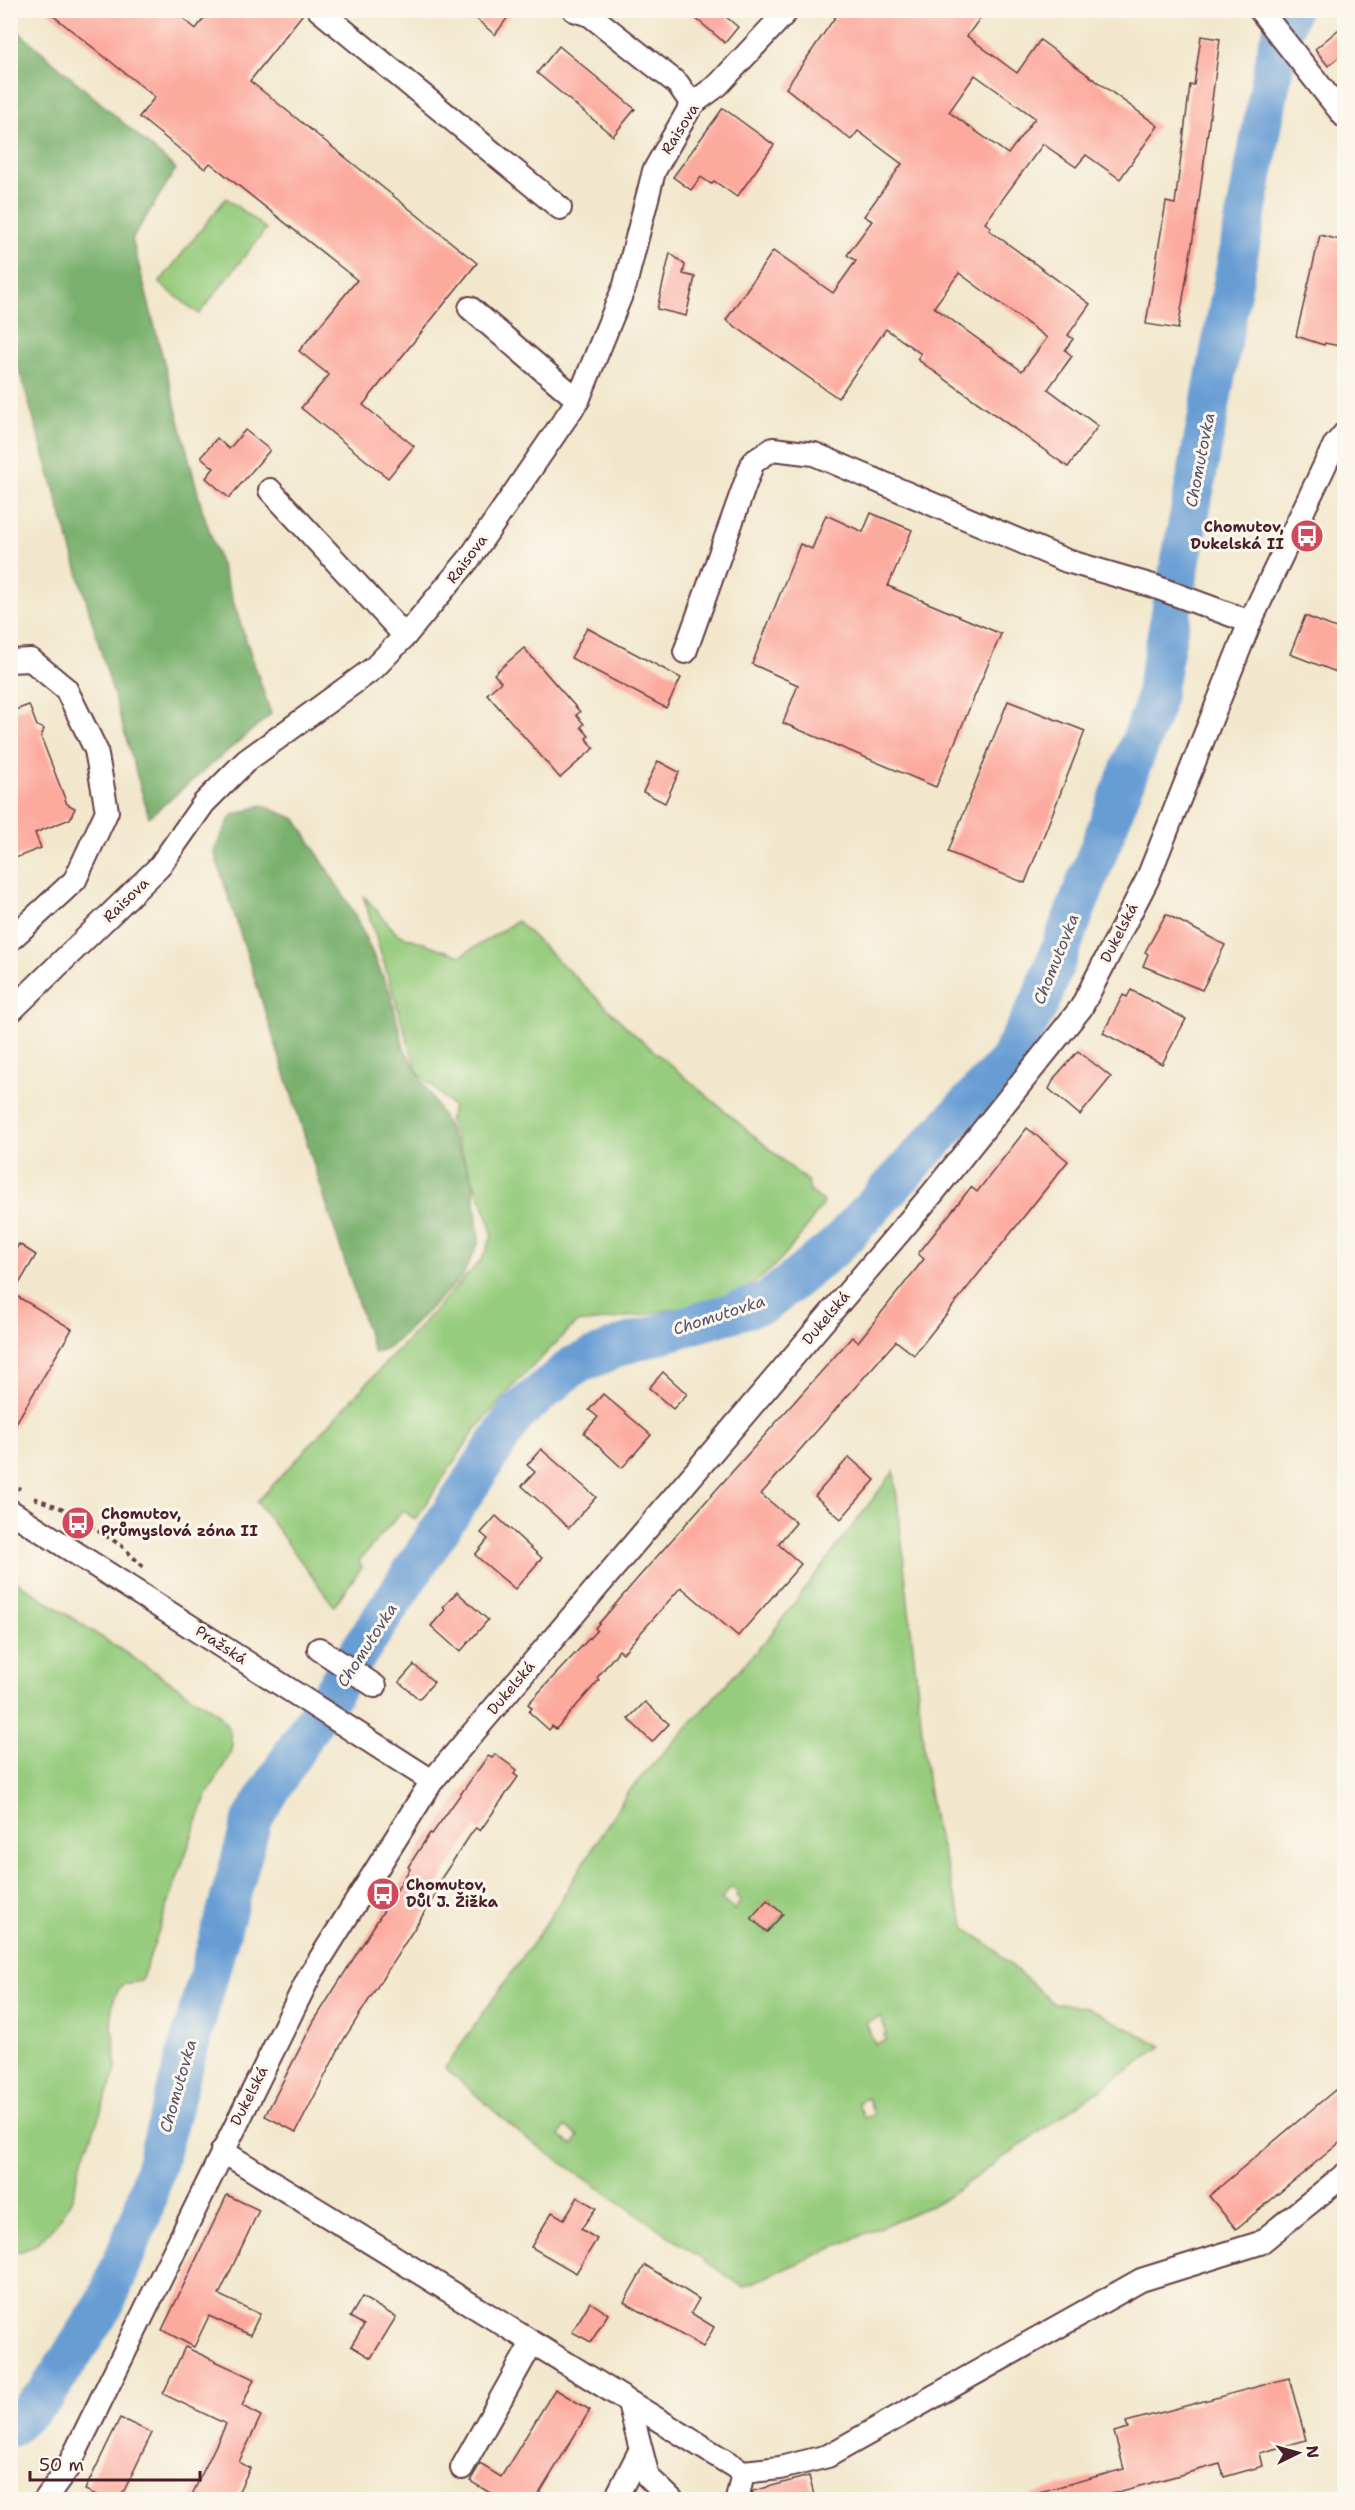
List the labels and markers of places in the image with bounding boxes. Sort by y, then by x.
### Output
place label: Chomutov, Dukelská II [1191,517,1284,554]
bus stop icon: Chomutov, Dukelská II [1289,518,1325,554]
place label: Chomutov, Průmyslová zóna II [101,1504,258,1541]
bus stop icon: Chomutov, Průmyslová zóna II [60,1505,96,1541]
place label: Chomutov, Důl J. Žižka [406,1875,499,1912]
bus stop icon: Chomutov, Důl J. Žižka [365,1876,401,1912]

